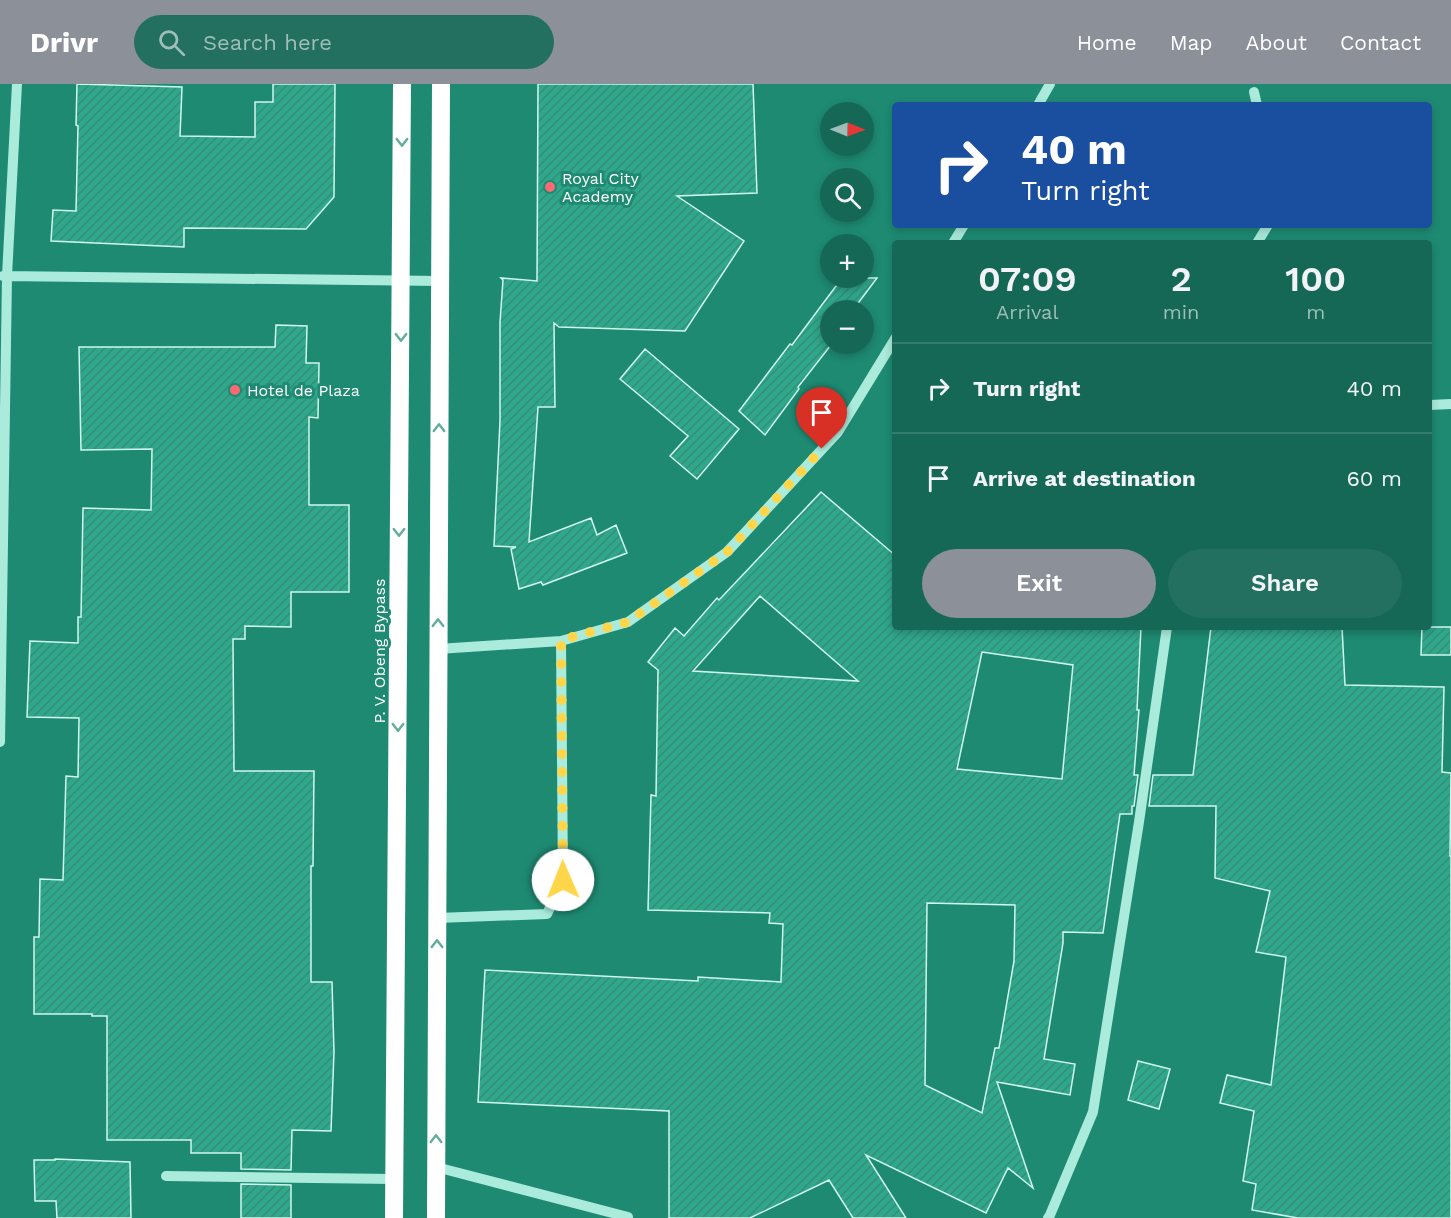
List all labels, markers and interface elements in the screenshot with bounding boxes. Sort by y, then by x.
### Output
search box [134,15,554,69]
text: Drivr [30,26,98,59]
icon: search [155,26,188,59]
text: Search here [203,30,332,55]
text: Home [1077,30,1137,55]
text: Map [1170,30,1213,55]
text: About [1246,30,1307,55]
text: Contact [1340,30,1421,55]
north arrow [820,102,874,156]
map controls [820,102,874,354]
text: 40 m [1021,125,1127,174]
icon: right [922,126,1000,204]
one-way arrow [396,138,408,147]
button: search [820,168,874,222]
place label: Royal City Academy [562,169,640,206]
text: Turn right [1021,175,1150,207]
marker: Royal City Academy [543,180,557,194]
button: + [820,234,874,288]
text: 07:09 [978,258,1077,300]
text: 2 [1170,258,1192,300]
text: 100 [1285,258,1346,300]
button: − [820,300,874,354]
text: Arrival [996,300,1059,324]
text: min [1163,300,1199,324]
text: m [1306,300,1325,324]
one-way arrow [394,333,407,342]
icon: right [922,372,955,405]
text: Turn right [973,376,1080,401]
text: 40 m [1346,376,1402,401]
place label: Hotel de Plaza [247,381,360,400]
marker: Hotel de Plaza [228,383,242,397]
pin [796,387,847,449]
icon: arrive [805,396,838,429]
one-way arrow [433,423,445,432]
icon: arrive [922,462,955,495]
text: Arrive at destination [973,466,1196,491]
text: 60 m [1346,466,1402,491]
one-way arrow [393,528,405,537]
button: Exit [922,549,1156,618]
button: Share [1168,549,1402,618]
street label: P. V. Obeng Bypass [370,579,389,723]
one-way arrow [432,618,444,627]
one-way arrow [391,723,404,732]
position arrow [531,848,595,912]
one-way arrow [431,939,443,948]
one-way arrow [430,1134,442,1143]

